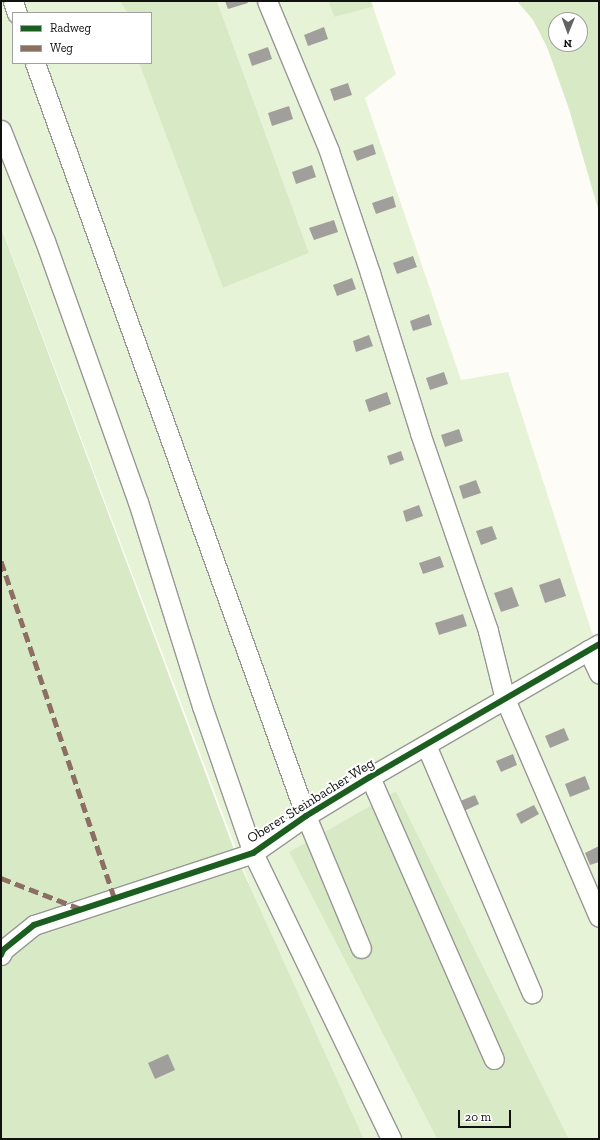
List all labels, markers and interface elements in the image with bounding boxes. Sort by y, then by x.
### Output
legend [12,12,152,64]
north arrow [548,12,588,52]
text: Radweg [50,21,91,35]
text: N [563,37,572,50]
text: Weg [50,41,73,55]
street label: Oberer Steinbacher Weg [244,755,378,847]
scale bar [460,1102,513,1128]
text: 20 m [465,1110,491,1124]

